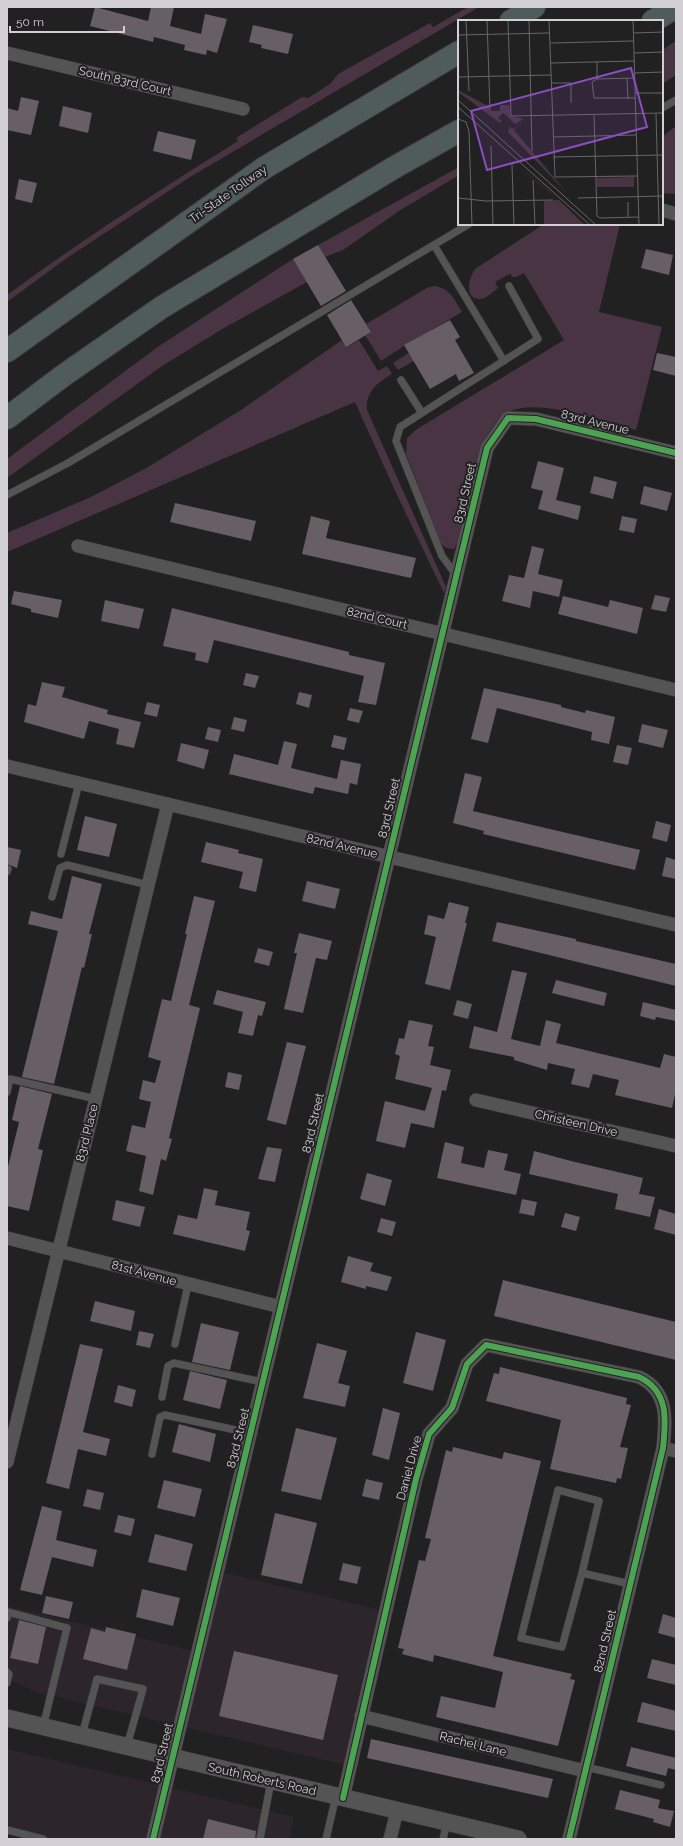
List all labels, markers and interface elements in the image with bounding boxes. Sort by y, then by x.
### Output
scale bar [10,8,124,34]
text: 50 m [16,15,44,29]
inset map [458,20,663,225]
street label: South 83rd Court [77,64,173,98]
street label: Tri-State Tollway [187,162,270,226]
street label: 83rd Avenue [559,407,631,437]
street label: 83rd Street [451,462,479,524]
street label: 82nd Court [345,604,409,632]
street label: 83rd Street [375,777,403,839]
street label: 82nd Avenue [305,831,379,861]
street label: 83rd Street [299,1092,327,1154]
street label: 83rd Place [73,1103,101,1163]
street label: Christeen Drive [533,1107,619,1139]
street label: 81st Avenue [110,1258,178,1288]
street label: 83rd Street [224,1407,252,1469]
street label: Daniel Drive [394,1434,424,1502]
street label: 82nd Street [591,1608,619,1674]
street label: 83rd Street [148,1722,176,1784]
street label: Rachel Lane [438,1729,508,1759]
street label: South Roberts Road [206,1760,318,1798]

